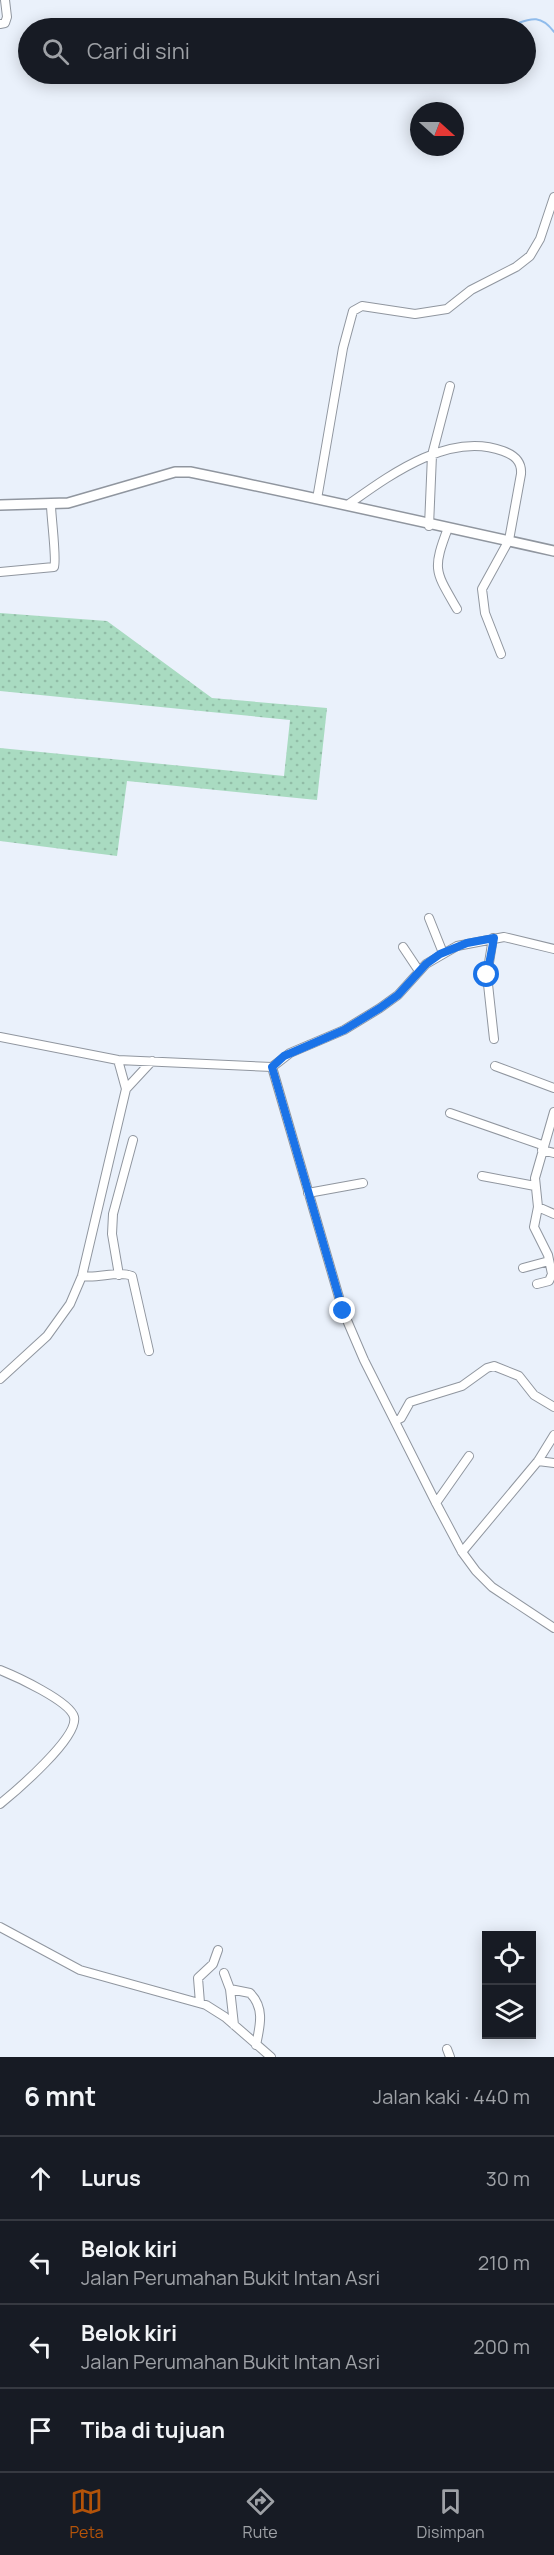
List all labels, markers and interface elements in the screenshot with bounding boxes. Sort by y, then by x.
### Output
search box [18,18,536,84]
icon: search [39,35,72,68]
text: Cari di sini [87,36,190,66]
north arrow [410,102,464,156]
route start [473,961,499,987]
route end [329,1297,355,1323]
map controls [482,1931,536,2039]
button: locate [482,1931,536,1985]
button: layers [482,1985,536,2039]
text: 6 mnt [24,2078,96,2114]
text: Jalan kaki · 440 m [373,2083,530,2110]
icon: ahead [24,2162,57,2195]
text: Lurus [81,2163,141,2193]
text: 30 m [486,2165,530,2192]
text: Belok kiri [81,2234,177,2264]
icon: left [24,2246,57,2279]
text: 210 m [478,2249,530,2276]
text: Jalan Perumahan Bukit Intan Asri [81,2264,380,2291]
text: Belok kiri [81,2318,177,2348]
icon: left [24,2330,57,2363]
text: 200 m [473,2333,530,2360]
text: Jalan Perumahan Bukit Intan Asri [81,2348,380,2375]
icon: arrive [24,2414,57,2447]
text: Tiba di tujuan [81,2415,225,2445]
tab: Peta [69,2485,104,2543]
tab: Rute [243,2485,278,2543]
tab: Disimpan [417,2485,485,2543]

